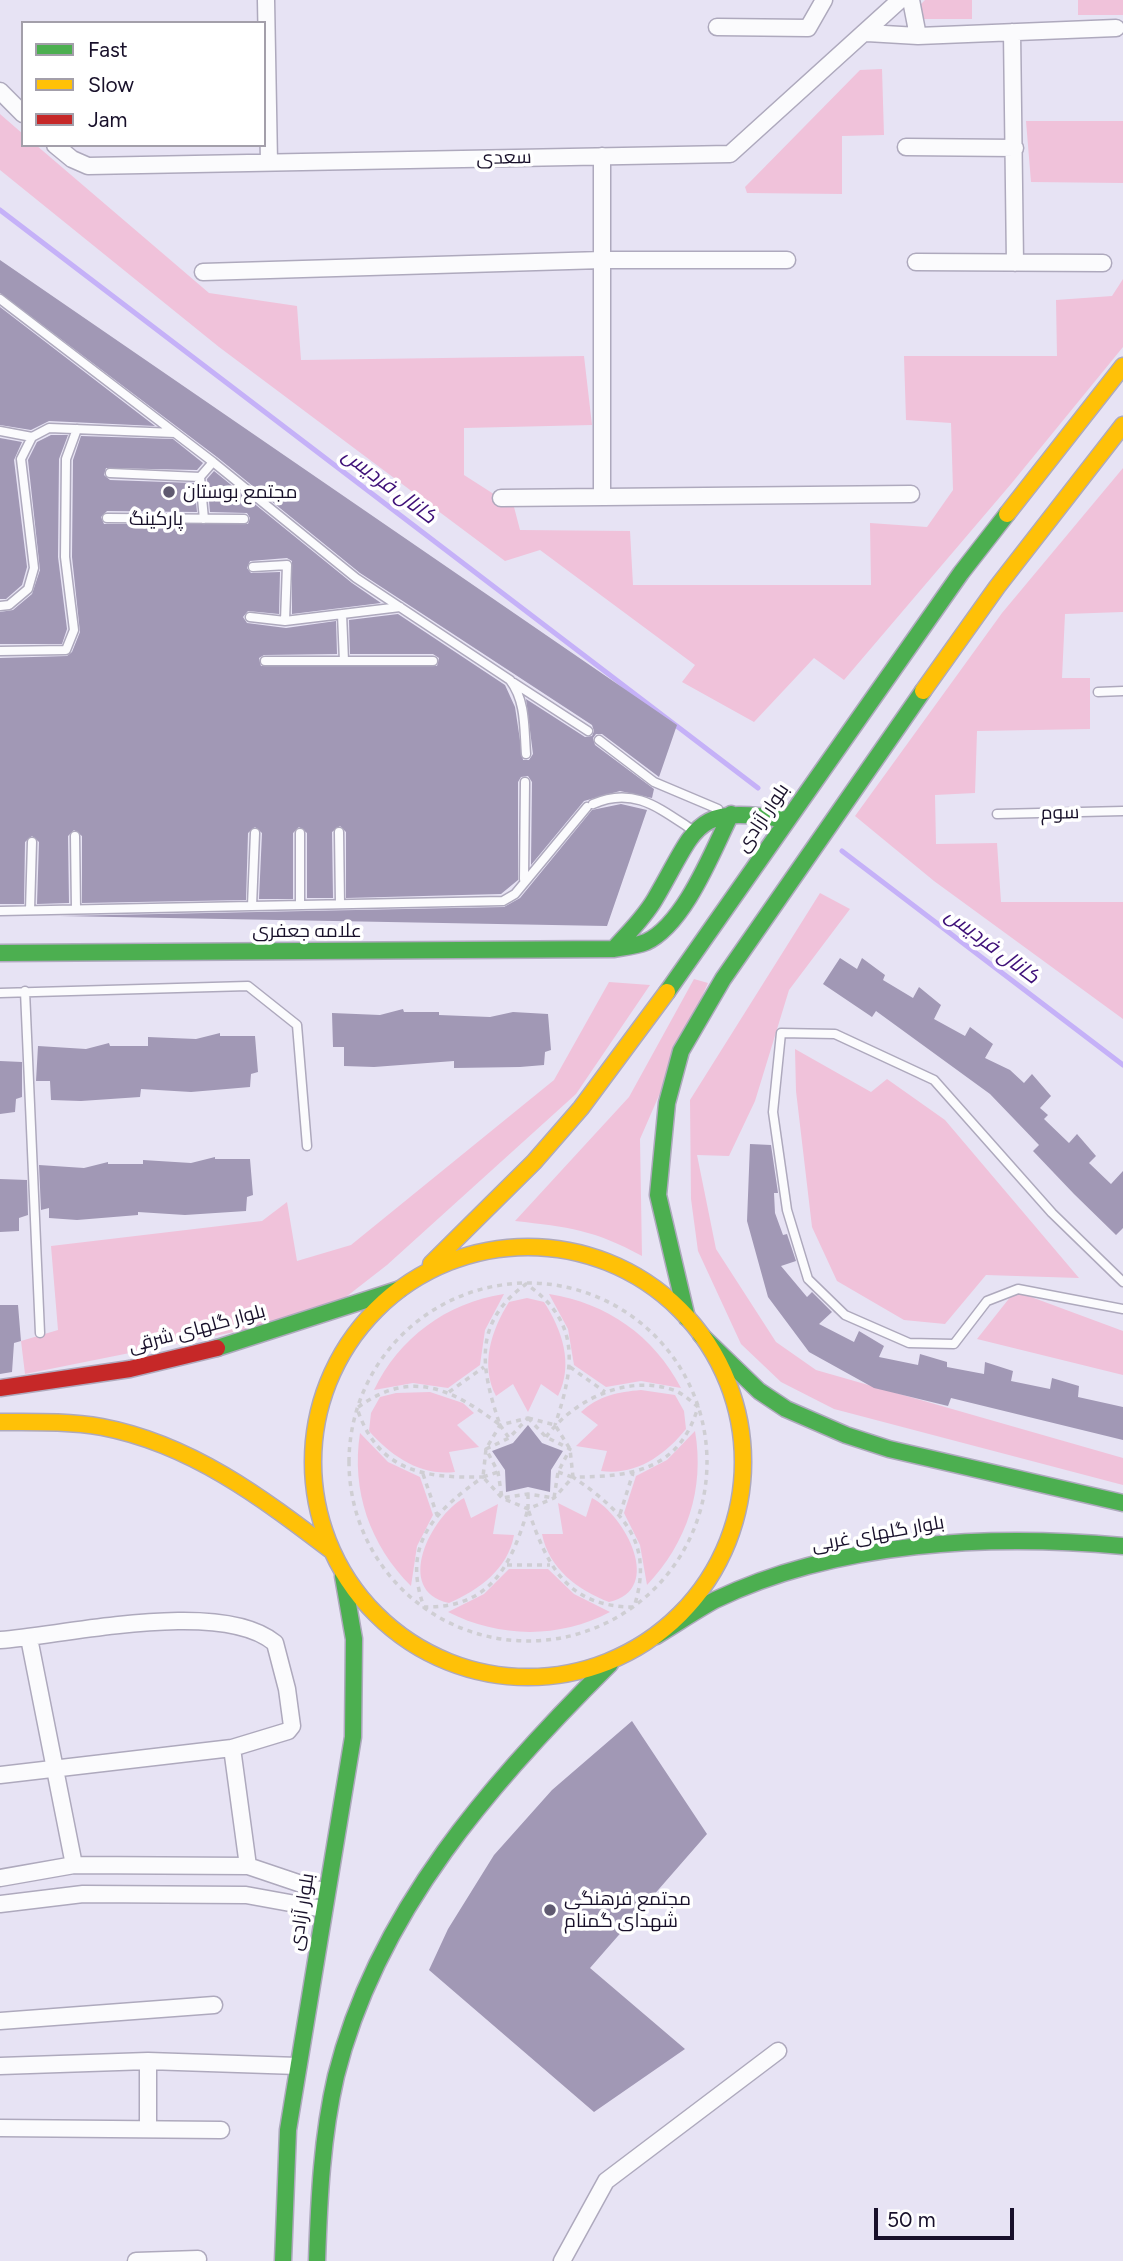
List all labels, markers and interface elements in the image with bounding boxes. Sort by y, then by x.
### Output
legend [21,21,266,147]
text: Fast [88,37,128,62]
text: Slow [88,72,134,97]
text: Jam [88,107,127,132]
street label: سعدی [476,146,532,170]
water label: کانال فردیس [337,442,441,530]
place label: مجتمع بوستان [183,481,297,503]
marker: مجتمع بوستان [161,484,177,500]
street label: پارکینگ [129,508,183,530]
street label: بلوار آزادی [732,779,794,857]
street label: سوم [1041,801,1079,825]
water label: کانال فردیس [940,902,1044,990]
street label: علامه جعفری [252,920,362,942]
street label: بلوار گلهای شرقی [126,1300,268,1358]
street label: بلوار گلهای غربی [810,1511,946,1557]
street label: بلوار آزادی [285,1872,319,1952]
place label: مجتمع فرهنگی شهدای گمنام [564,1888,691,1932]
marker: مجتمع فرهنگی شهدای گمنام [542,1902,558,1918]
scale bar [878,2194,1018,2238]
text: 50 m [887,2207,936,2232]

